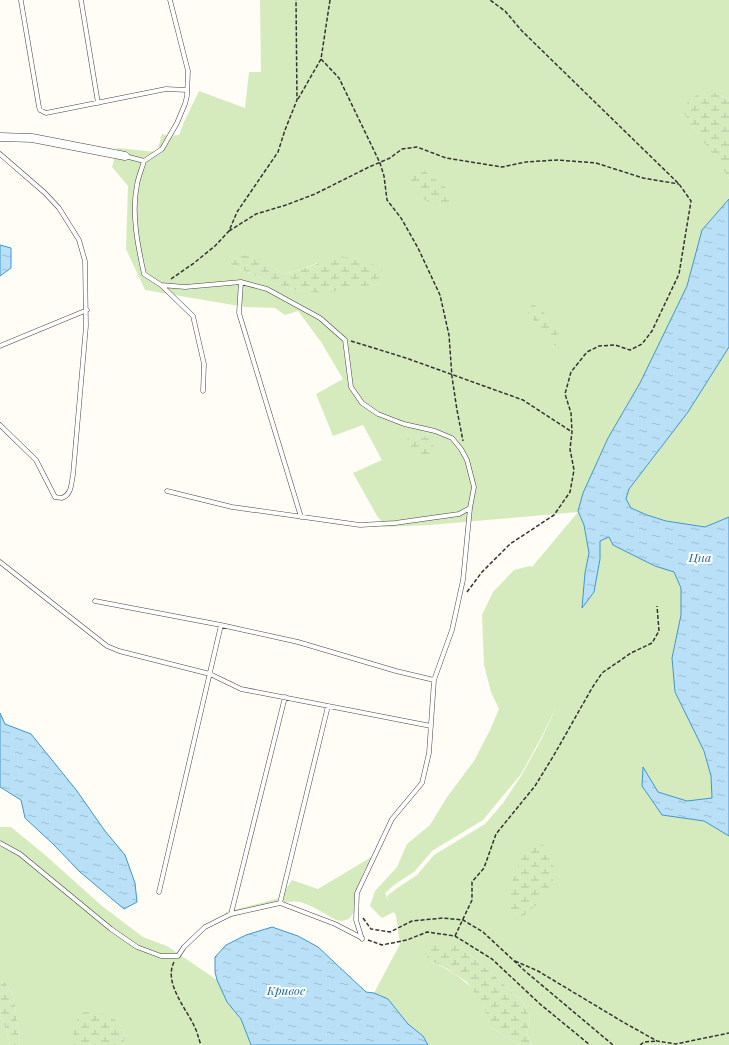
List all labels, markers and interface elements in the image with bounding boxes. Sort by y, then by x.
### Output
water label: Цна [688,549,711,565]
water label: Кривое [266,982,305,998]

